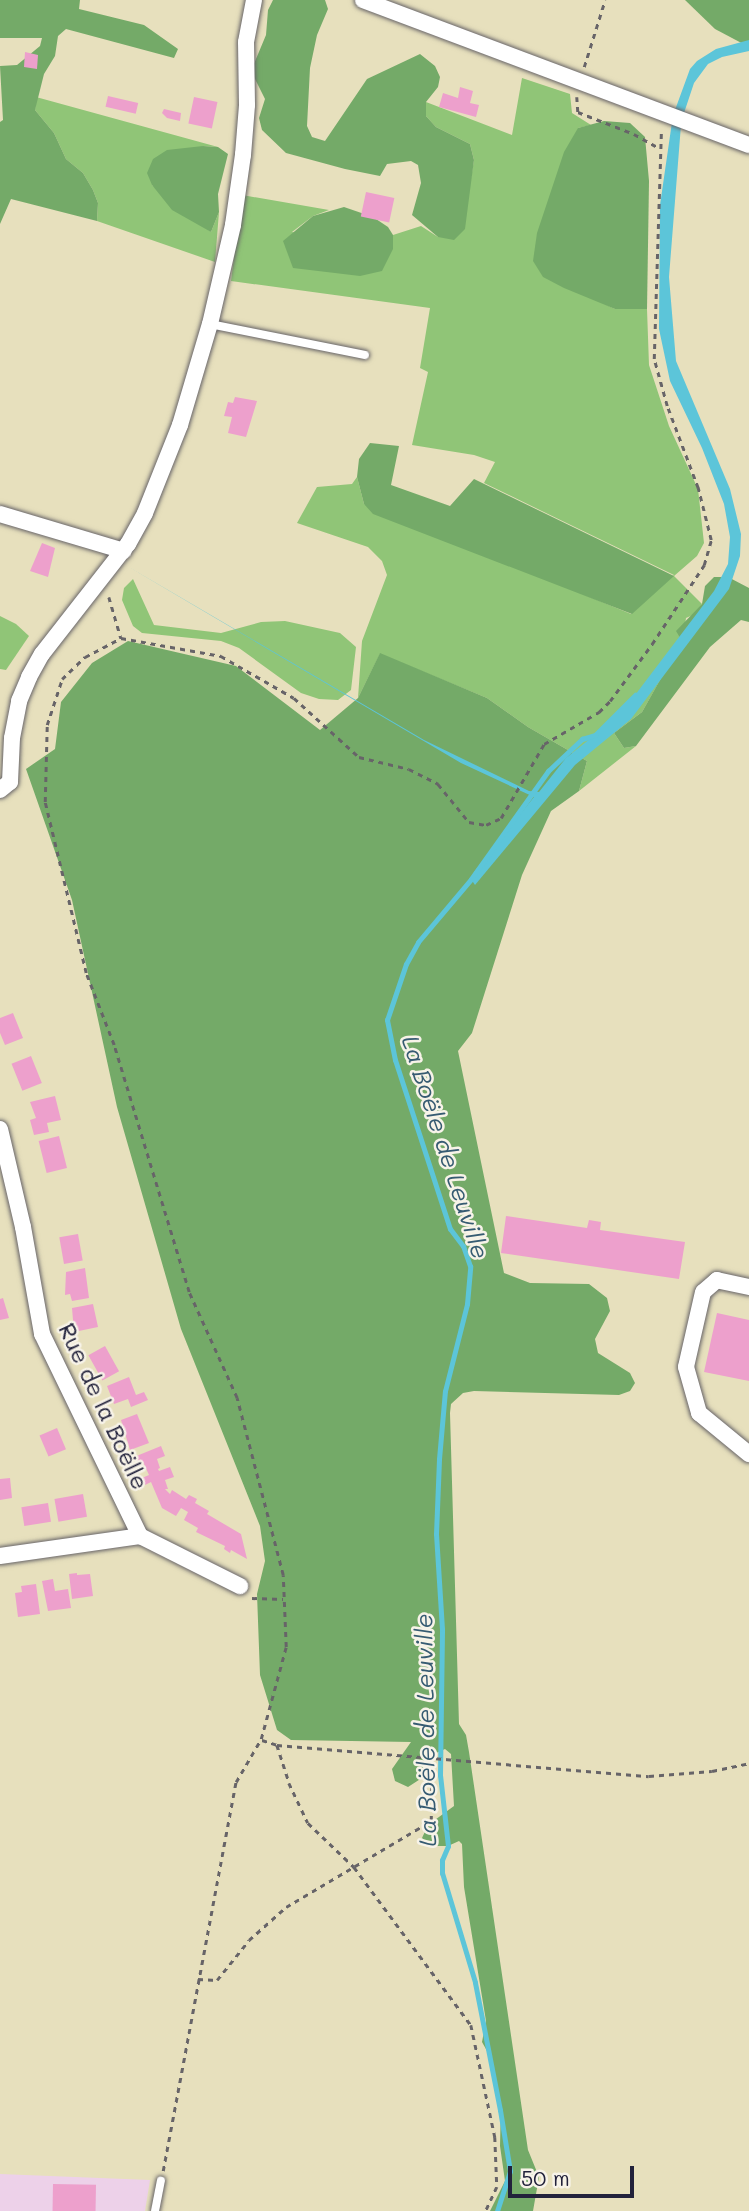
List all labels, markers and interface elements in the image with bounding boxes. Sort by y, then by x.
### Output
water label: La Boële de Leuville [396,1032,496,1262]
street label: Rue de la Boëlle [53,1318,155,1494]
water label: La Boële de Leuville [409,1613,441,1847]
scale bar [511,2152,637,2196]
text: 50 m [521,2164,570,2191]

